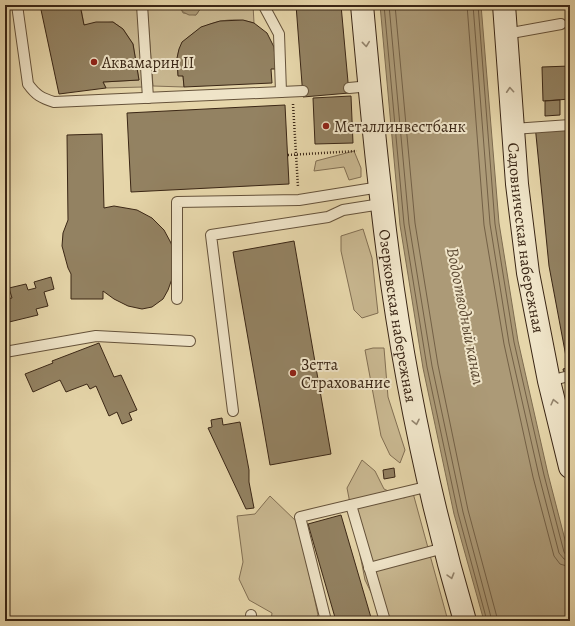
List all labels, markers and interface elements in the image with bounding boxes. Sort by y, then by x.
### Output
one-way arrow [361,41,370,47]
place label: Аквамарин II [101,52,194,74]
marker: Аквамарин II [89,57,99,67]
one-way arrow [506,87,515,93]
place label: Металлинвестбанк [334,116,466,138]
marker: Металлинвестбанк [321,121,331,131]
street label: Садовническая набережная [502,142,549,335]
street label: Озерковская набережная [373,228,422,405]
water label: Водоотводный канал [441,246,490,387]
place label: Зетта Страхование [301,354,391,394]
marker: Зетта Страхование [288,368,298,378]
one-way arrow [551,399,559,405]
one-way arrow [411,419,420,425]
one-way arrow [447,573,455,579]

